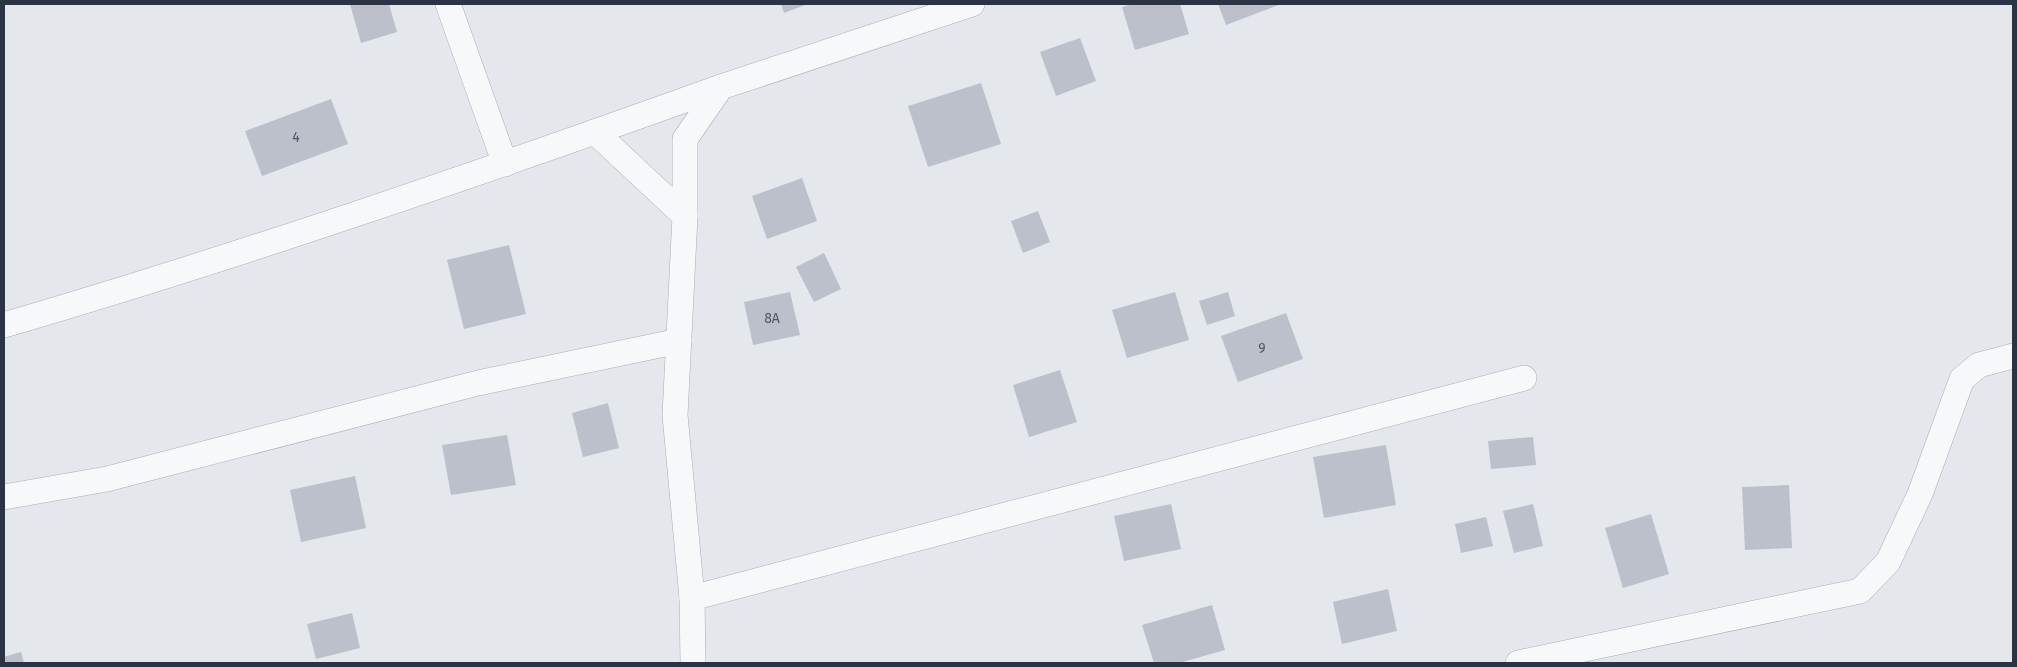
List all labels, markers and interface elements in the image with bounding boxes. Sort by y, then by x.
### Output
house number: 4 [292,129,300,146]
house number: 8А [764,310,780,327]
house number: 9 [1258,340,1266,357]

